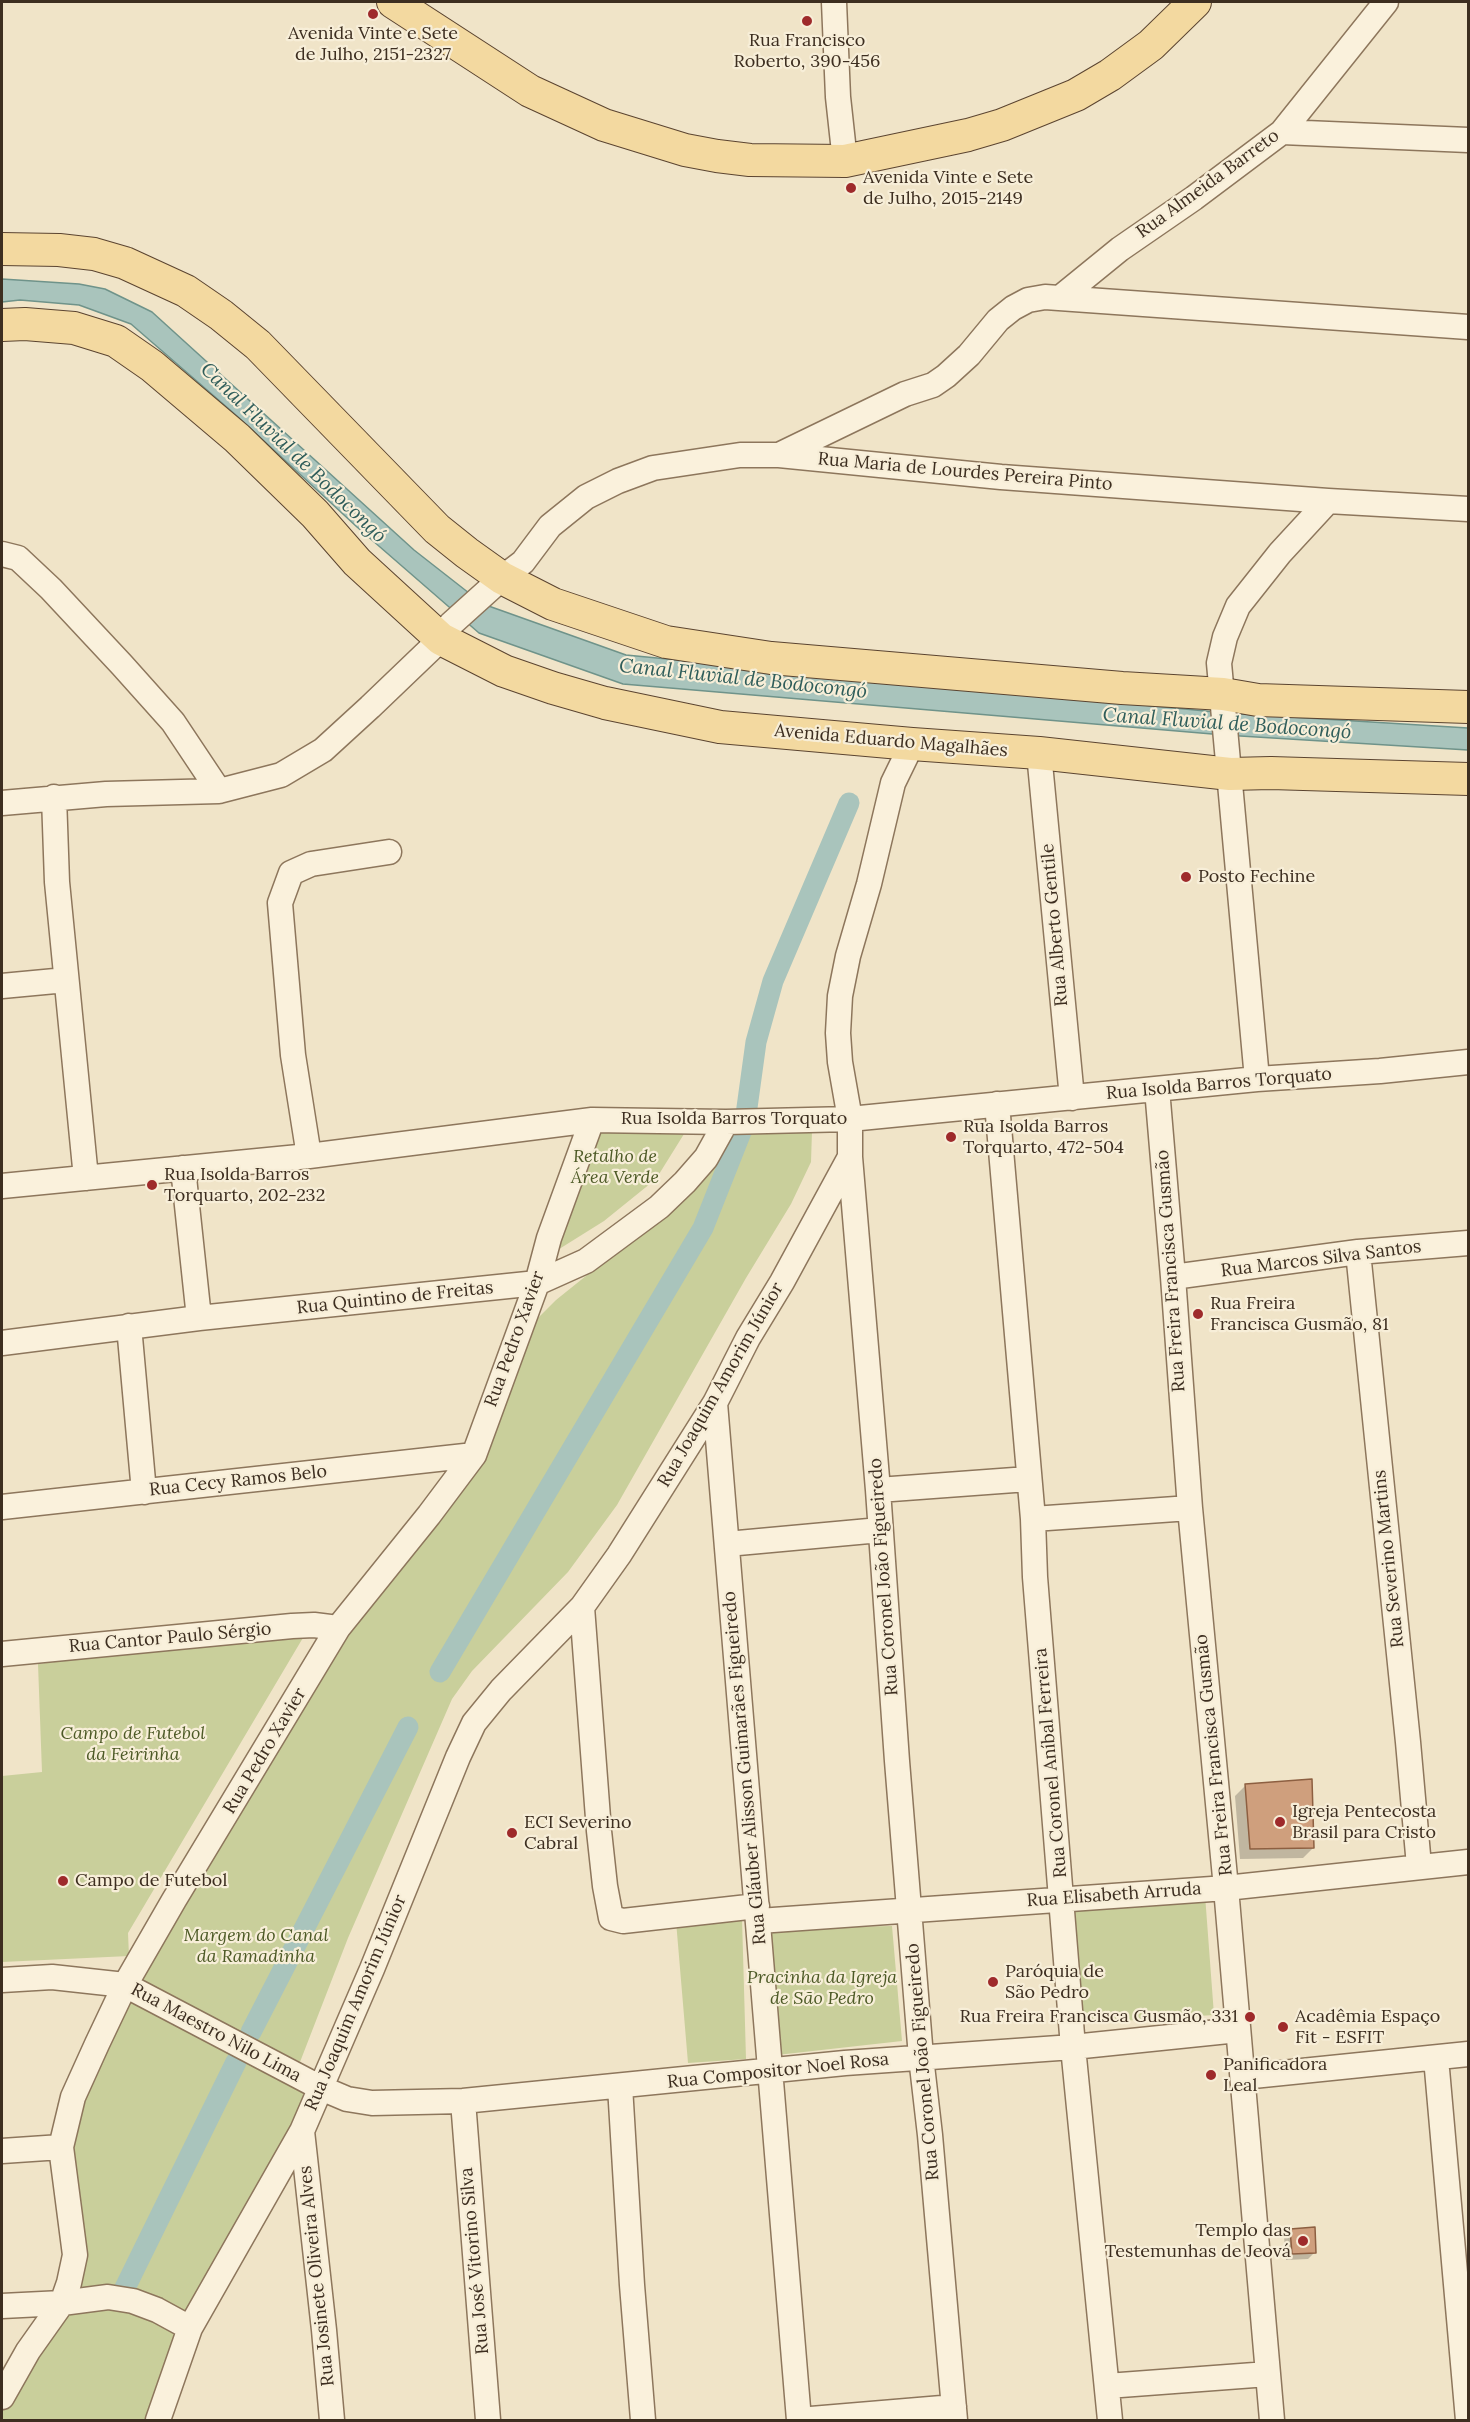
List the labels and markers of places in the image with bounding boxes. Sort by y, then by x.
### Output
marker: Avenida Vinte e Sete de Julho, 2151-2327 [366,7,380,21]
marker: Rua Francisco Roberto, 390-456 [800,14,814,28]
place label: Avenida Vinte e Sete de Julho, 2151-2327 [288,23,458,66]
place label: Rua Francisco Roberto, 390-456 [733,30,881,72]
place label: Avenida Vinte e Sete de Julho, 2015-2149 [863,167,1033,210]
marker: Avenida Vinte e Sete de Julho, 2015-2149 [844,181,858,195]
place label: Posto Fechine [1198,866,1315,888]
marker: Posto Fechine [1179,870,1193,884]
place label: Rua Isolda Barros Torquarto, 472-504 [963,1116,1124,1158]
marker: Rua Isolda Barros Torquarto, 472-504 [944,1130,958,1144]
place label: Rua Isolda Barros Torquarto, 202-232 [164,1164,325,1206]
marker: Rua Isolda Barros Torquarto, 202-232 [145,1178,159,1192]
place label: Rua Freira Francisca Gusmão, 81 [1210,1293,1389,1336]
marker: Rua Freira Francisca Gusmão, 81 [1191,1307,1205,1321]
place label: Igreja Pentecosta Brasil para Cristo [1292,1801,1436,1844]
place label: ECI Severino Cabral [524,1812,631,1854]
marker: Igreja Pentecosta Brasil para Cristo [1273,1815,1287,1829]
marker: ECI Severino Cabral [505,1826,519,1840]
place label: Campo de Futebol [75,1870,227,1892]
marker: Campo de Futebol [56,1874,70,1888]
place label: Paróquia de São Pedro [1005,1961,1104,2004]
marker: Paróquia de São Pedro [986,1975,1000,1989]
place label: Rua Freira Francisca Gusmão, 331 [959,2006,1238,2028]
place label: Acadêmia Espaço Fit - ESFIT [1295,2006,1440,2048]
marker: Rua Freira Francisca Gusmão, 331 [1243,2010,1257,2024]
marker: Acadêmia Espaço Fit - ESFIT [1276,2020,1290,2034]
place label: Panificadora Leal [1223,2054,1327,2096]
marker: Panificadora Leal [1204,2068,1218,2082]
place label: Templo das Testemunhas de Jeová [1105,2220,1291,2262]
marker: Templo das Testemunhas de Jeová [1296,2234,1310,2248]

